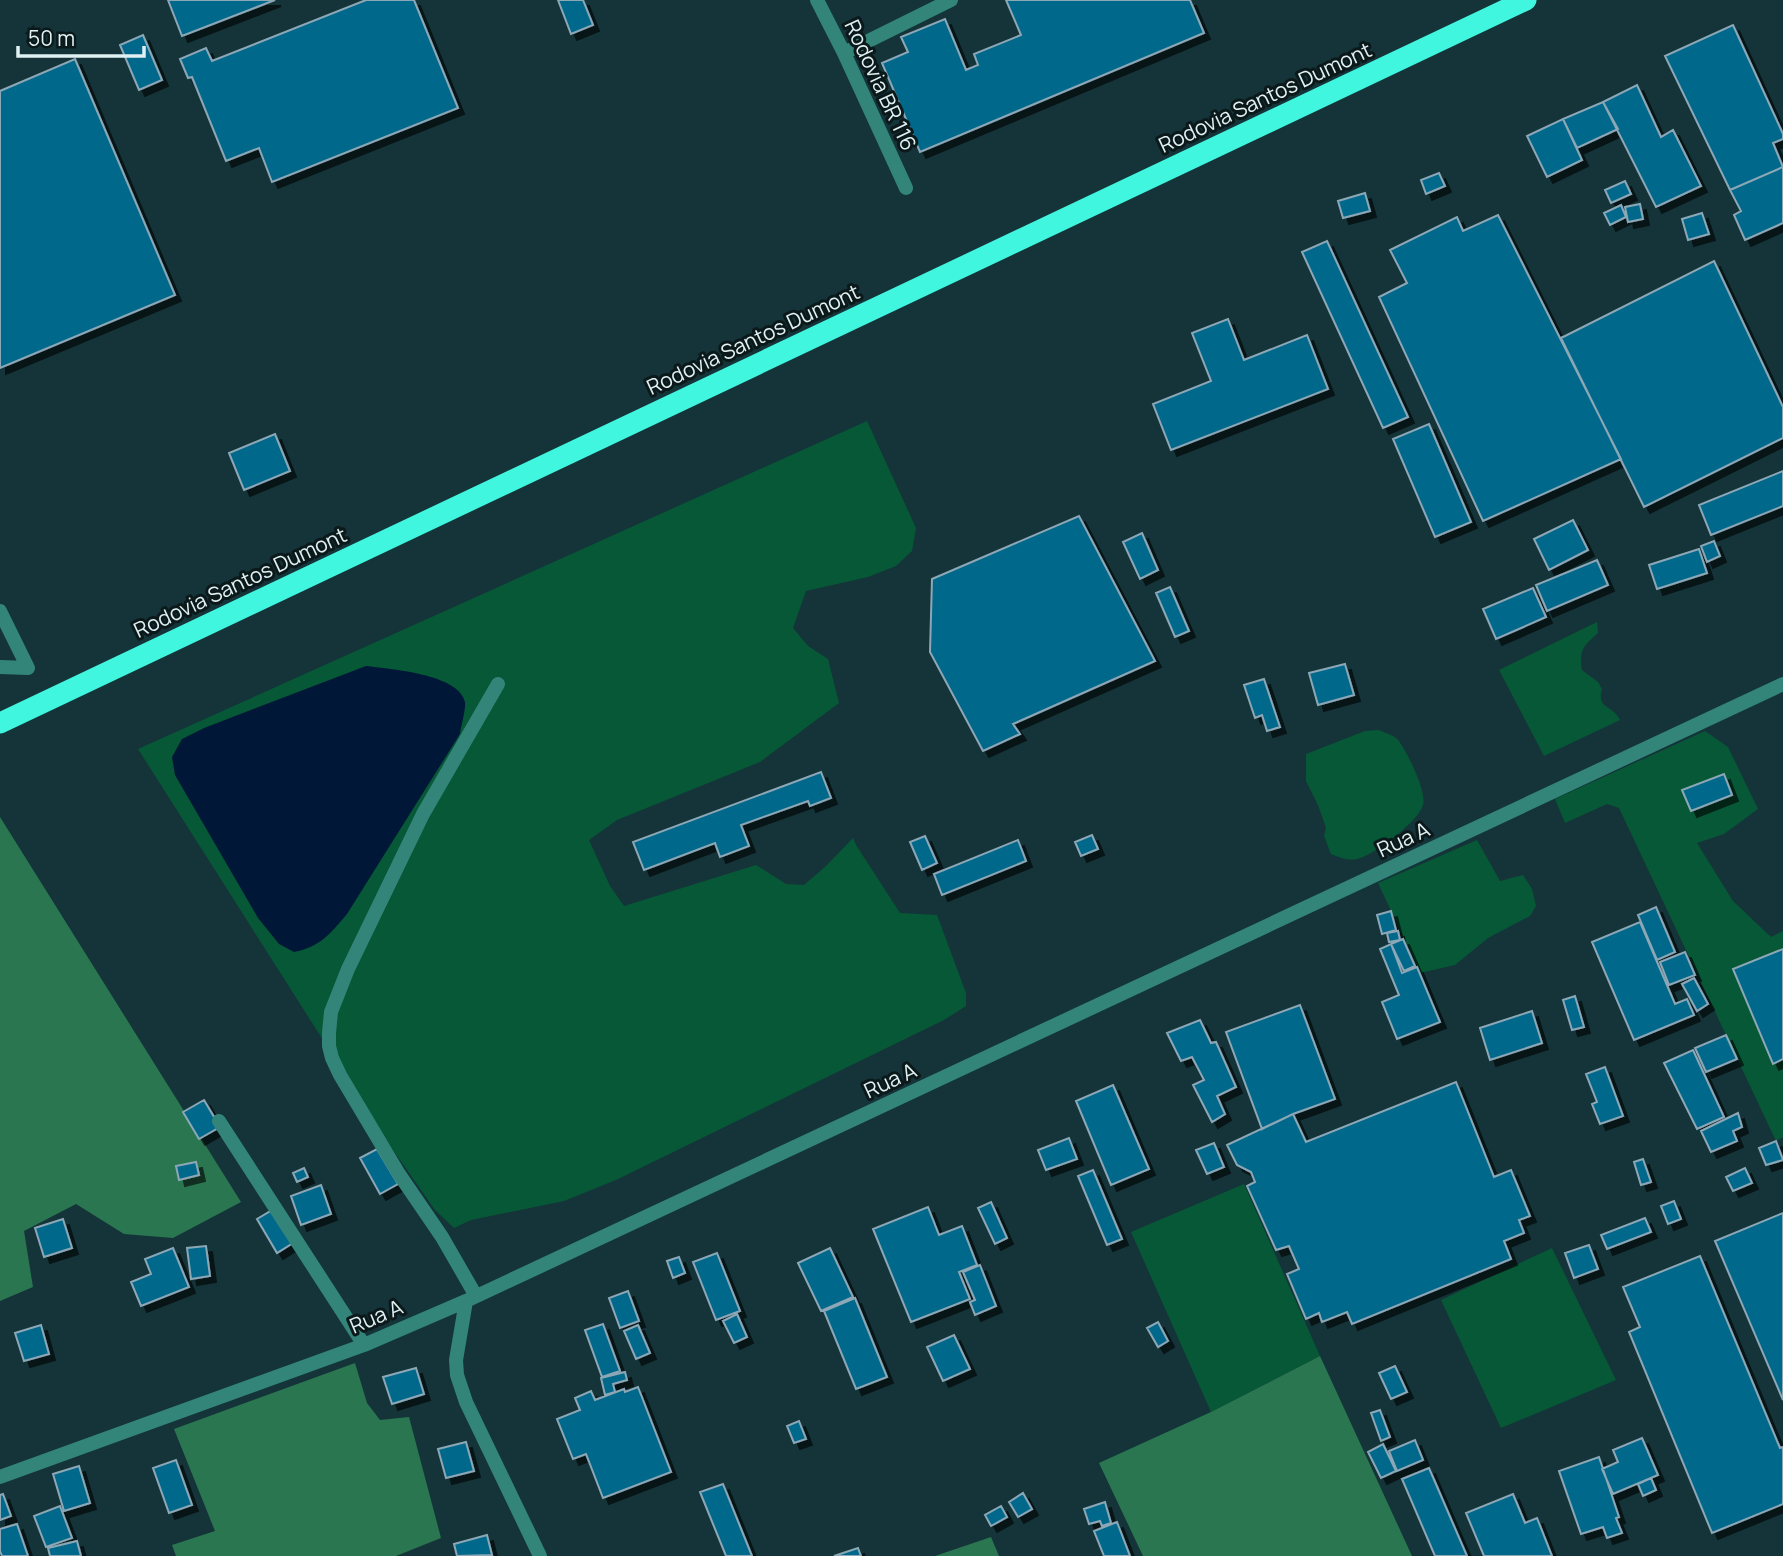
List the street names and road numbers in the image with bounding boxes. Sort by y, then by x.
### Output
street label: Rodovia BR 116 [838,15,924,155]
street label: Rodovia Santos Dumont [1154,35,1376,159]
street label: Rodovia Santos Dumont [642,277,864,401]
street label: Rodovia Santos Dumont [129,520,351,644]
street label: Rua A [1372,815,1434,863]
street label: Rua A [859,1056,921,1104]
street label: Rua A [345,1292,407,1340]

